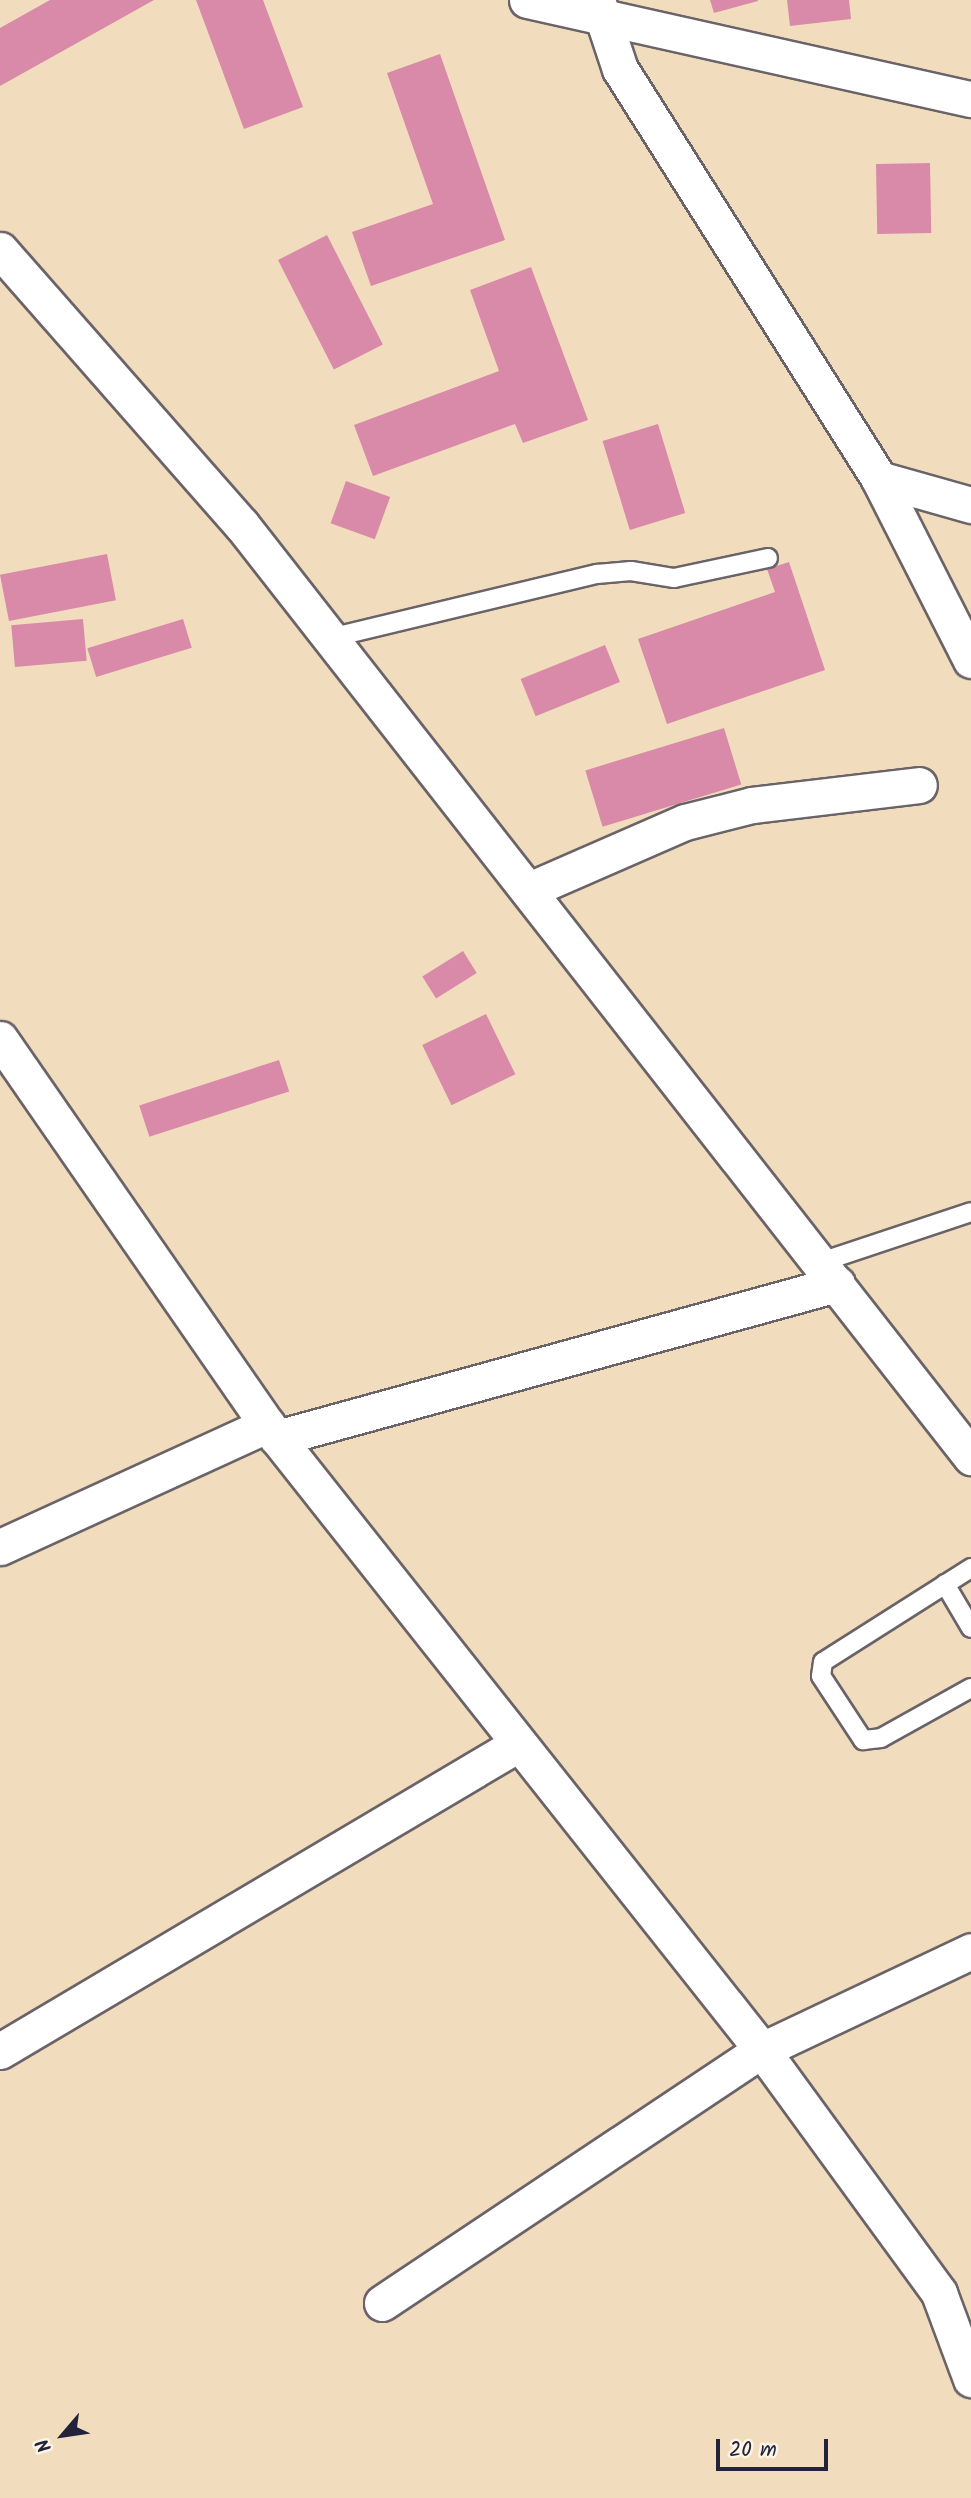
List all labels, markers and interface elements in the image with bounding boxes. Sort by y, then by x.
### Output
north arrow [28,2400,98,2470]
scale bar [719,2424,831,2468]
text: N [29,2433,61,2458]
text: 20 m [729,2434,777,2467]

